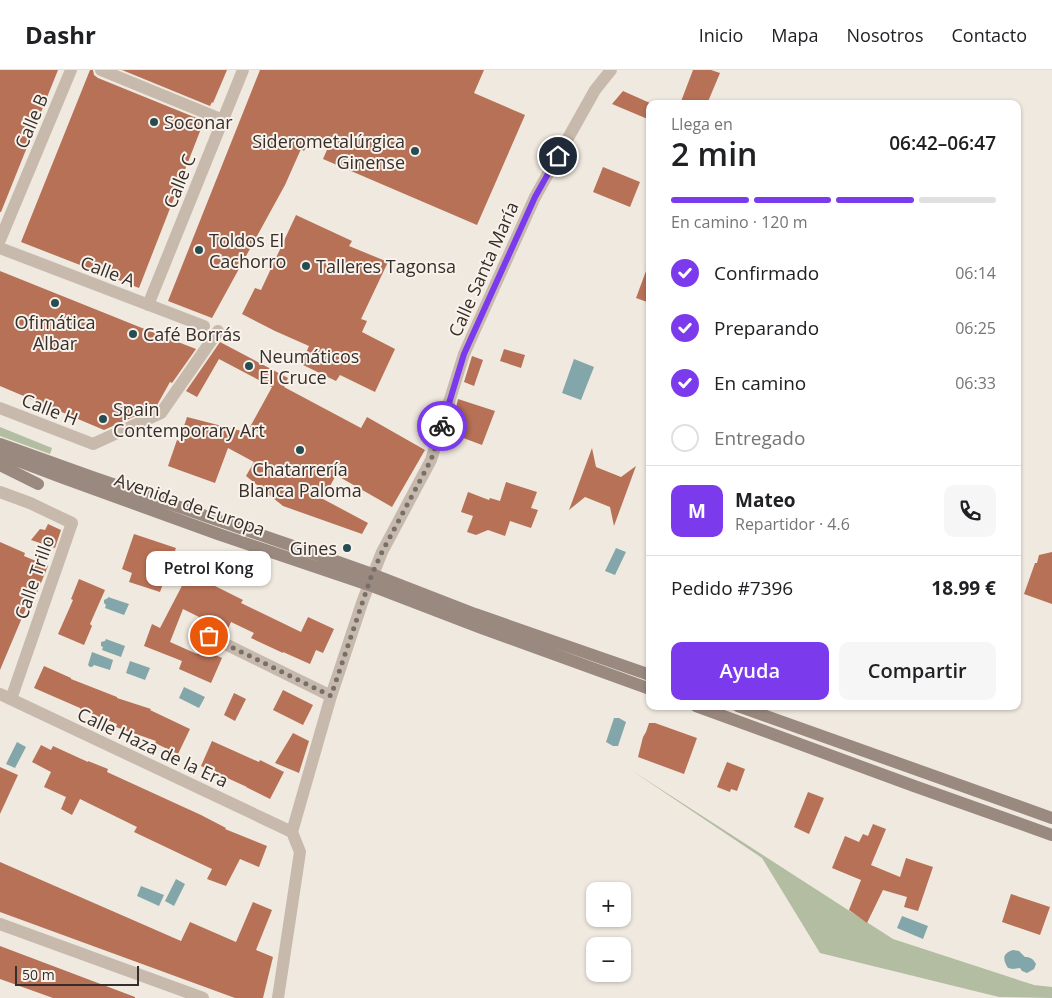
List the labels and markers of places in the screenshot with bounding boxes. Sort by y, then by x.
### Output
place label: Soconar [164,110,233,134]
marker: Soconar [148,116,160,128]
place label: Siderometalúrgica Ginense [252,129,405,174]
pin [537,135,579,177]
marker: Siderometalúrgica Ginense [409,145,421,157]
place label: Toldos El Cachorro [209,228,286,273]
marker: Toldos El Cachorro [193,244,205,256]
place label: Talleres Tagonsa [316,254,456,278]
marker: Talleres Tagonsa [300,260,312,272]
marker: Ofimática Albar [49,297,61,309]
place label: Ofimática Albar [15,310,95,355]
place label: Café Borrás [143,322,241,346]
marker: Café Borrás [127,328,139,340]
place label: Neumáticos El Cruce [259,344,359,389]
marker: Neumáticos El Cruce [243,360,255,372]
place label: Spain Contemporary Art [113,397,265,442]
marker: Spain Contemporary Art [97,413,109,425]
marker: Chatarrería Blanca Paloma [294,444,306,456]
place label: Chatarrería Blanca Paloma [238,457,362,502]
place label: Gines [290,536,337,560]
marker: Gines [341,542,353,554]
callout: Petrol Kong [146,551,272,586]
pin [188,615,230,657]

